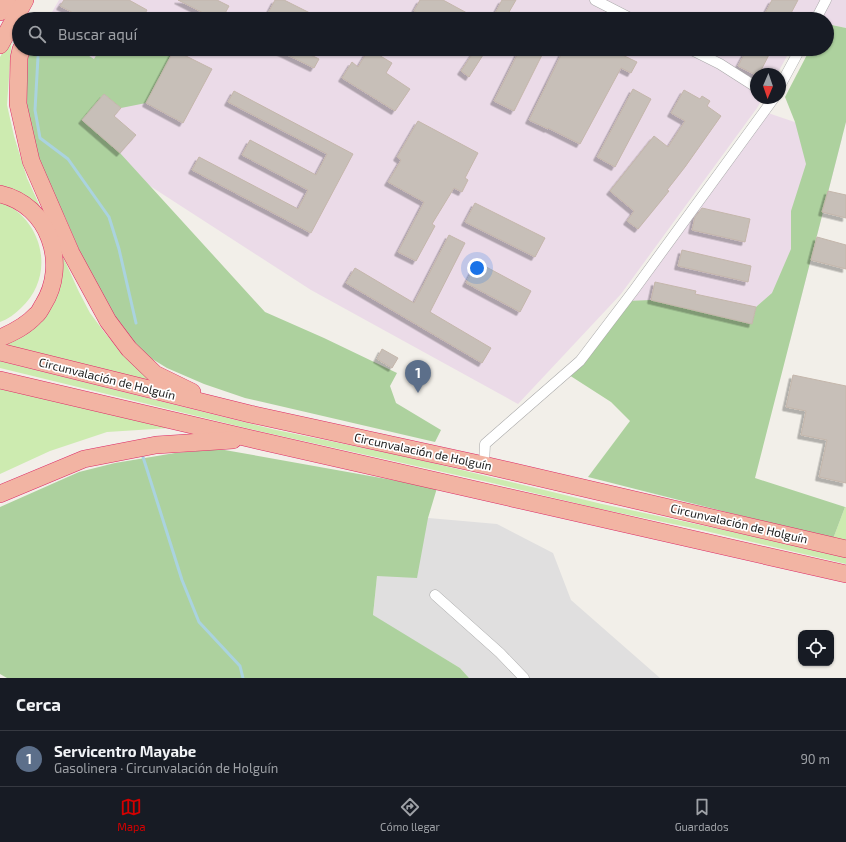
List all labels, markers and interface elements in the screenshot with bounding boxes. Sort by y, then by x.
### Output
search box [12,12,834,56]
icon: search [26,23,48,45]
text: Buscar aquí [58,25,137,43]
north arrow [750,68,786,104]
your location [467,258,487,278]
street label: Circunvalación de Holguín [37,354,177,402]
pin: 1 [405,360,431,393]
street label: Circunvalación de Holguín [353,430,493,472]
street label: Circunvalación de Holguín [669,500,809,546]
map controls [798,630,834,666]
button: locate [798,630,834,666]
text: Cerca [16,694,61,714]
text: Servicentro Mayabe [54,742,196,760]
text: 1 [26,751,32,767]
text: 90 m [800,751,830,767]
text: Gasolinera · Circunvalación de Holguín [54,760,278,776]
tab: Mapa [117,796,145,833]
tab: Cómo llegar [380,796,440,833]
tab: Guardados [675,796,729,833]

